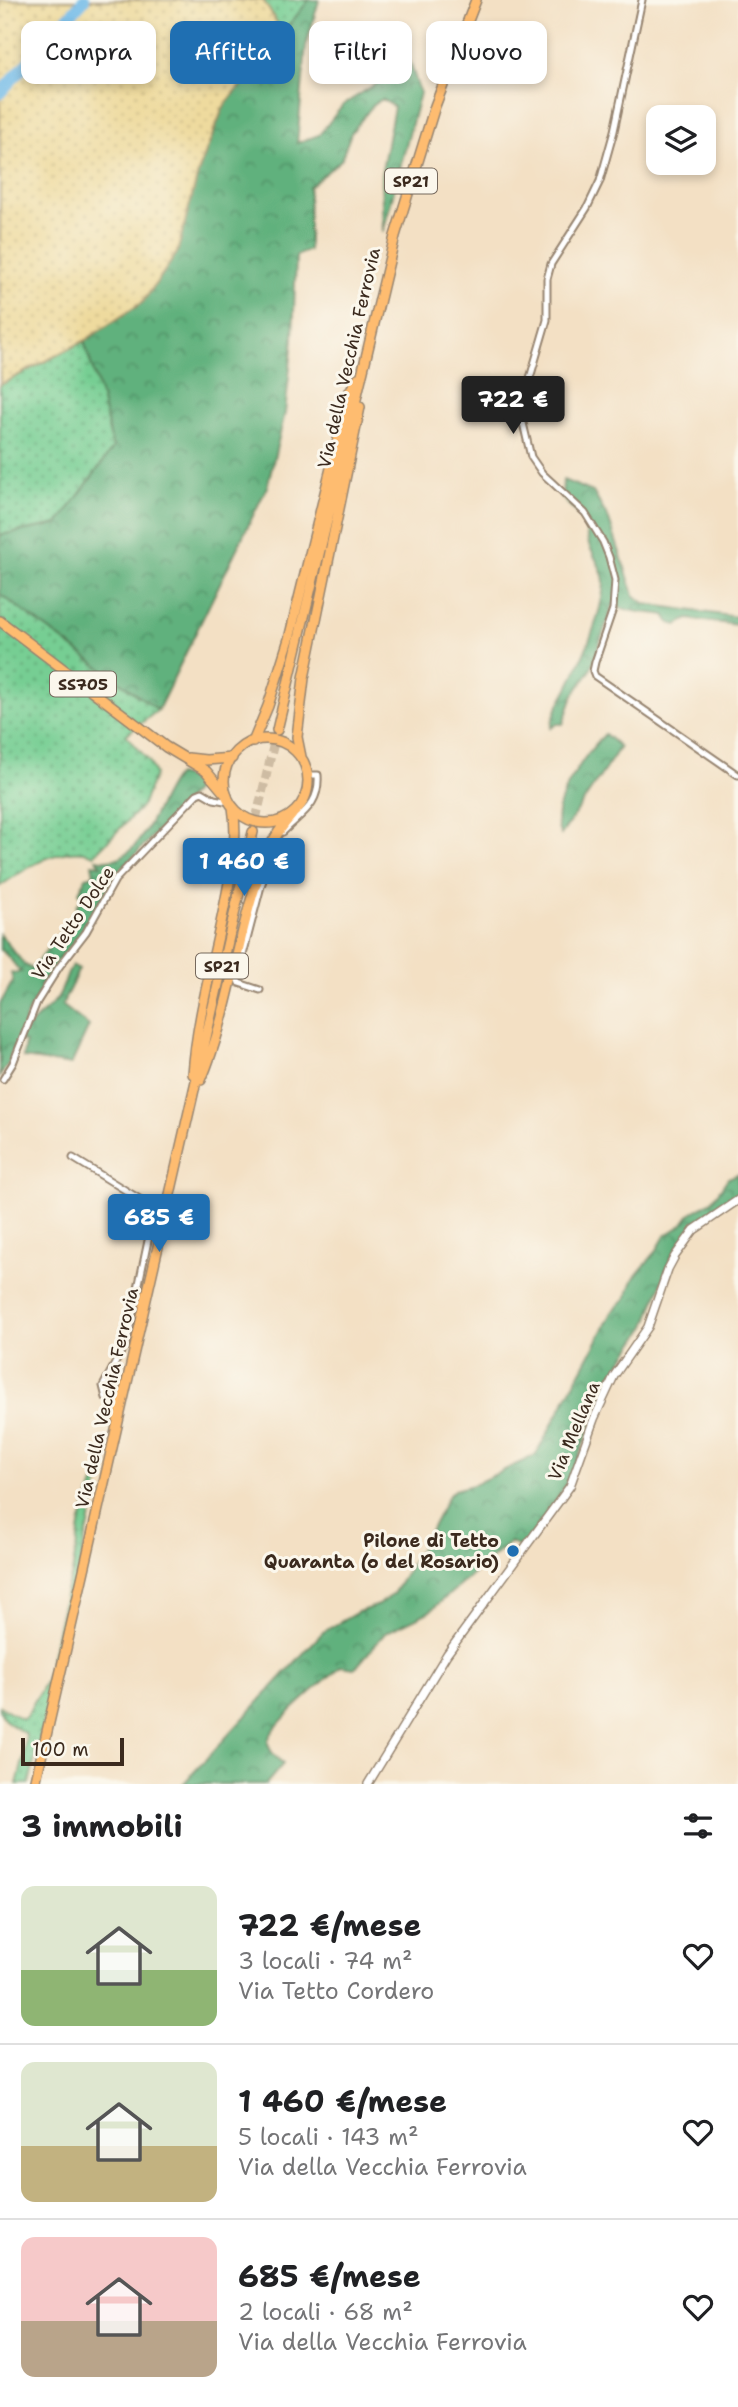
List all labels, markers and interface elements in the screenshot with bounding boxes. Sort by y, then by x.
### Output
chip: Compra [21,21,156,84]
chip: Affitta [170,21,295,84]
chip: Filtri [309,21,412,84]
chip: Nuovo [426,21,547,84]
map controls [646,105,716,175]
button: layers [646,105,716,175]
road number: SP21 [385,168,437,194]
street label: Via della Vecchia Ferrovia [312,245,386,471]
pin: 722 € [464,376,562,436]
text: 722 € [478,384,548,414]
road number: SS705 [50,671,116,696]
pin: 1 460 € [179,838,309,898]
text: 1 460 € [199,846,289,876]
street label: Via Tetto Dolce [26,862,120,984]
road number: SP21 [196,954,248,978]
pin: 685 € [110,1194,208,1254]
text: 685 € [124,1202,194,1232]
street label: Via della Vecchia Ferrovia [70,1285,144,1511]
street label: Via Mellana [542,1378,606,1484]
place label: Pilone di Tetto Quaranta (o del Rosario) [264,1529,499,1574]
marker: Pilone di Tetto Quaranta (o del Rosario) [505,1543,521,1559]
scale bar [21,1735,124,1767]
text: 100 m [32,1737,89,1762]
text: 3 immobili [21,1806,183,1847]
icon: filters [679,1807,717,1845]
text: 722 €/mese [238,1905,421,1946]
icon: home [77,1914,161,1998]
icon: heart [679,1937,717,1975]
text: 3 locali · 74 m² [238,1946,413,1976]
text: Via Tetto Cordero [238,1976,434,2006]
text: 1 460 €/mese [238,2081,447,2122]
icon: home [77,2090,161,2174]
icon: heart [679,2113,717,2151]
text: 5 locali · 143 m² [238,2122,419,2152]
text: Via della Vecchia Ferrovia [238,2152,527,2182]
text: 685 €/mese [238,2256,421,2297]
icon: home [77,2265,161,2349]
icon: heart [679,2288,717,2326]
text: 2 locali · 68 m² [238,2297,413,2327]
text: Via della Vecchia Ferrovia [238,2327,527,2357]

